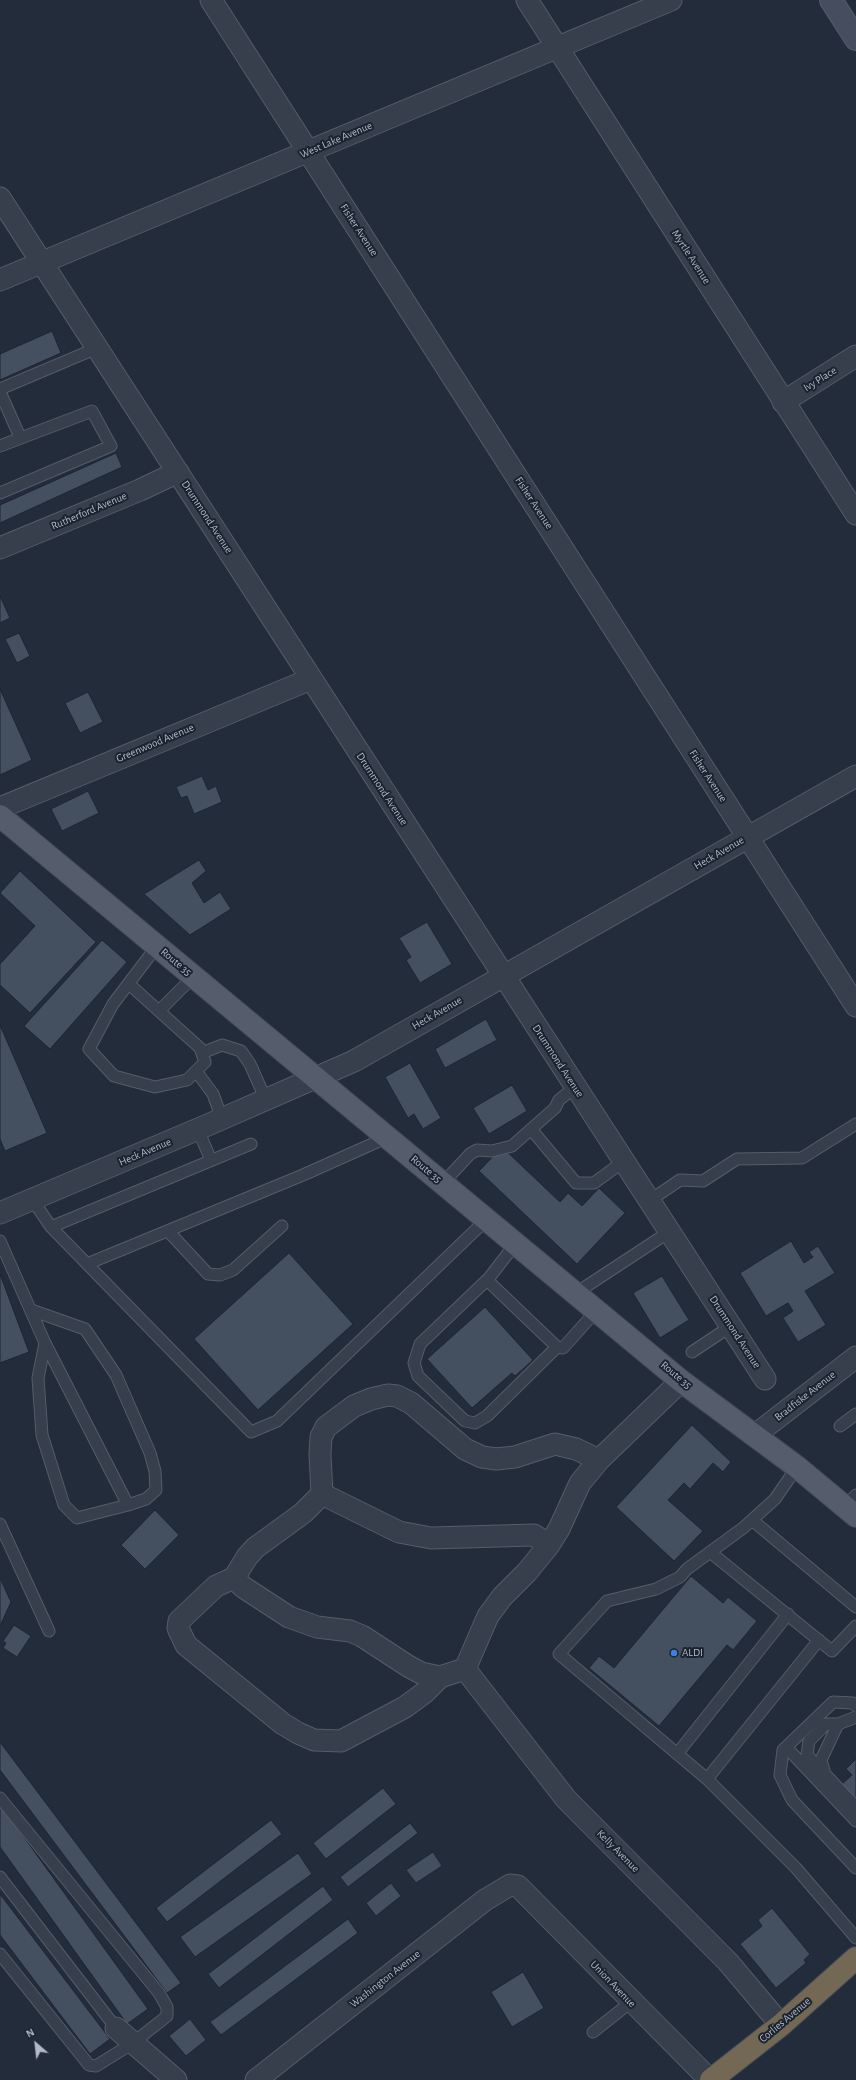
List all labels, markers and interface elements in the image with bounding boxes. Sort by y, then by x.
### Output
street label: West Lake Avenue [298,119,374,161]
street label: Fisher Avenue [337,201,381,259]
street label: Myrtle Avenue [669,227,713,287]
street label: Ivy Place [801,364,839,394]
street label: Fisher Avenue [512,474,556,532]
street label: Drummond Avenue [179,478,235,556]
street label: Rutherford Avenue [49,489,129,533]
street label: Greenwood Avenue [114,721,196,765]
street label: Fisher Avenue [686,747,730,805]
street label: Drummond Avenue [354,750,410,828]
street label: Heck Avenue [692,833,746,873]
street label: Route 35 [158,945,194,979]
street label: Heck Avenue [410,993,464,1033]
street label: Drummond Avenue [530,1022,586,1100]
street label: Heck Avenue [117,1135,173,1169]
street label: Route 35 [408,1152,444,1186]
street label: Drummond Avenue [707,1293,763,1371]
street label: Route 35 [658,1358,694,1392]
street label: Bradfiske Avenue [772,1368,838,1424]
place label: ALDI [682,1646,703,1660]
marker: ALDI [669,1648,679,1658]
street label: Kelly Avenue [594,1827,642,1875]
street label: Washington Avenue [347,1947,423,2011]
street label: Union Avenue [587,1958,639,2010]
street label: Corlies Avenue [757,1995,813,2045]
north arrow [16,2024,56,2064]
text: N [24,2026,36,2040]

